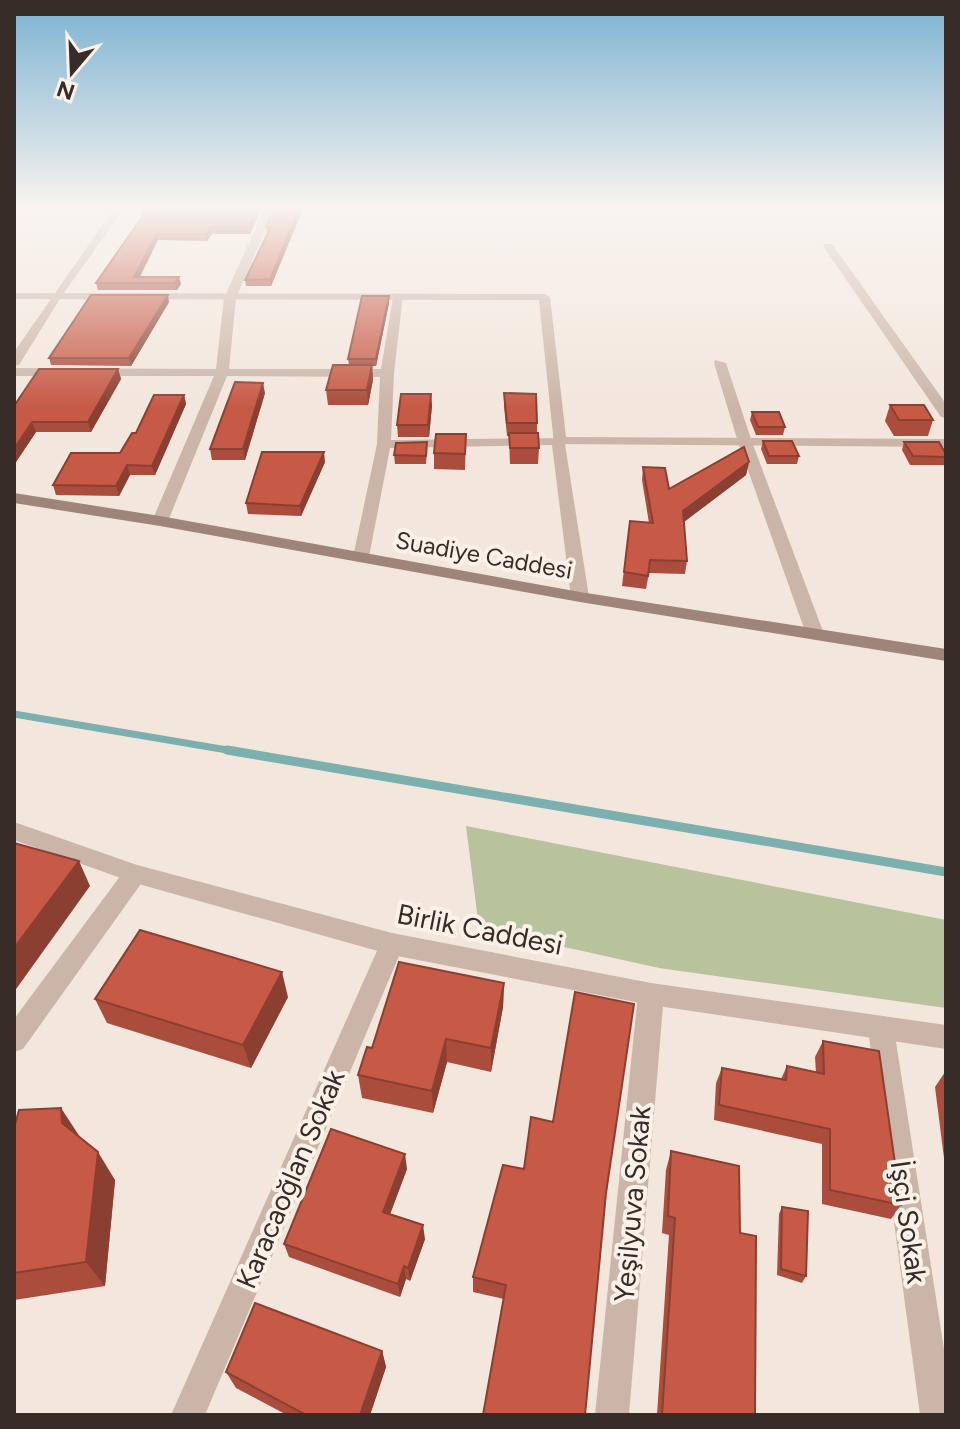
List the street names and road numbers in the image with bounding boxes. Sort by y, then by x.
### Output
street label: Suadiye Caddesi [393,525,575,585]
street label: Birlik Caddesi [394,896,566,962]
street label: Karacaoğlan Sokak [229,1064,352,1294]
street label: Yeşilyuva Sokak [606,1104,658,1303]
street label: İşçi Sokak [884,1158,935,1286]

